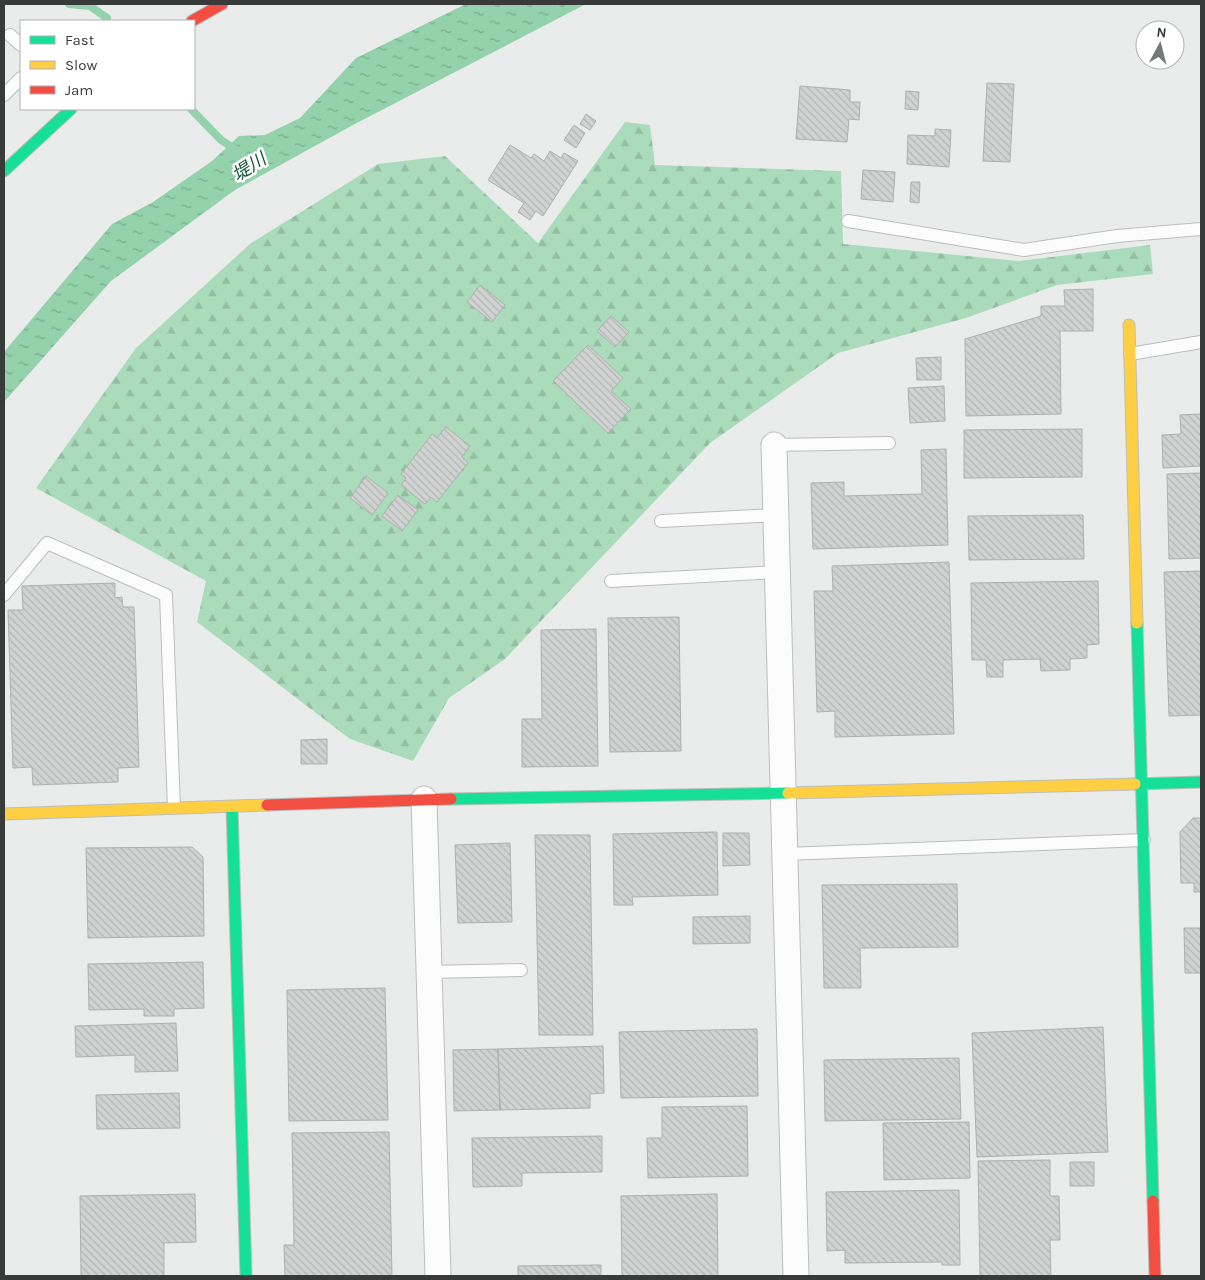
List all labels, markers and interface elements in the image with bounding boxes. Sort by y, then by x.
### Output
legend [20,20,195,110]
north arrow [1135,20,1185,70]
text: N [1156,24,1168,42]
text: Fast [65,31,95,49]
text: Slow [65,56,97,74]
text: Jam [65,81,93,99]
water label: 堤川 [228,147,272,186]

